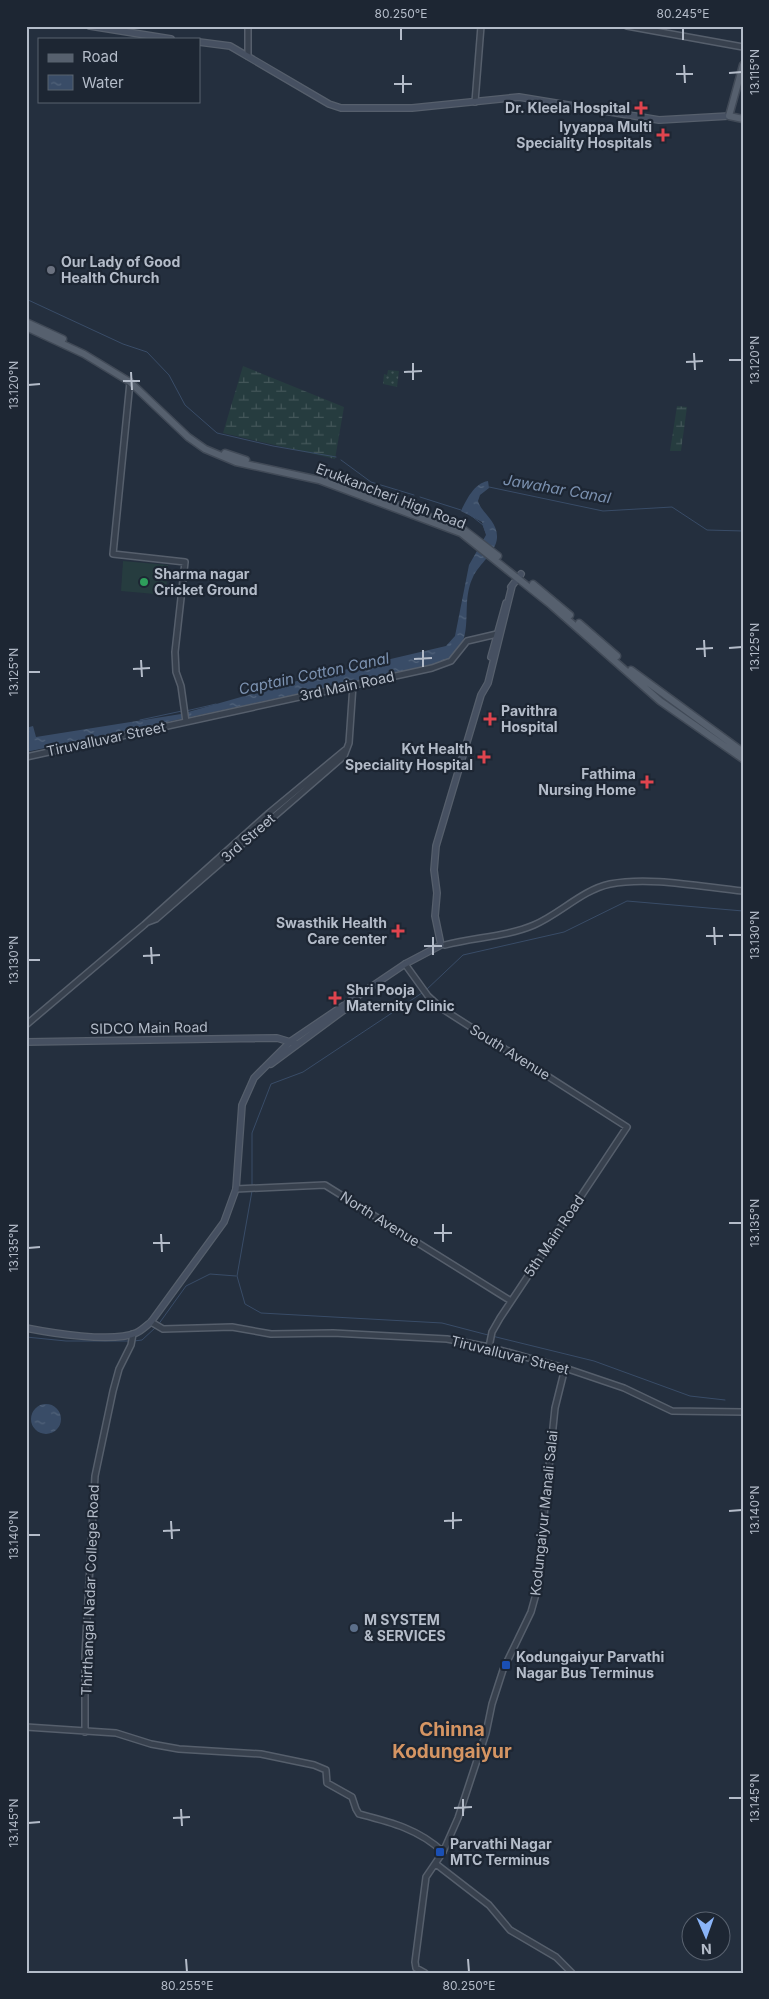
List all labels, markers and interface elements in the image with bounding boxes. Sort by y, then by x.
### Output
text: 80.250°E [374,6,428,21]
text: 80.245°E [656,6,710,21]
legend [38,38,200,102]
text: Road [82,47,118,66]
text: 13.115°N [747,49,762,95]
text: Water [82,73,124,92]
place label: Dr. Kleela Hospital [505,99,630,116]
marker: Dr. Kleela Hospital [634,101,648,115]
place label: Iyyappa Multi Speciality Hospitals [516,118,652,151]
marker: Iyyappa Multi Speciality Hospitals [656,128,670,142]
place label: Our Lady of Good Health Church [61,253,180,286]
marker: Our Lady of Good Health Church [45,264,57,276]
text: 13.120°N [747,336,762,384]
text: 13.120°N [6,361,21,409]
street label: Erukkancheri High Road [314,459,468,532]
water label: Jawahar Canal [502,470,613,507]
place label: Sharma nagar Cricket Ground [154,565,258,598]
marker: Sharma nagar Cricket Ground [138,576,150,588]
text: 13.125°N [747,623,762,671]
text: 13.125°N [6,648,21,696]
water label: Captain Cotton Canal [237,648,391,699]
street label: 3rd Main Road [298,667,396,704]
place label: Pavithra Hospital [501,702,558,735]
marker: Pavithra Hospital [483,712,497,726]
street label: Tiruvalluvar Street [45,718,167,759]
place label: Kvt Health Speciality Hospital [345,740,473,773]
marker: Kvt Health Speciality Hospital [477,750,491,764]
place label: Fathima Nursing Home [538,765,636,798]
marker: Fathima Nursing Home [640,775,654,789]
street label: 3rd Street [217,809,278,866]
text: 13.130°N [747,911,762,959]
place label: Swasthik Health Care center [276,914,387,947]
marker: Swasthik Health Care center [391,924,405,938]
text: 13.130°N [6,936,21,984]
place label: Shri Pooja Maternity Clinic [346,981,455,1014]
marker: Shri Pooja Maternity Clinic [328,991,342,1005]
street label: SIDCO Main Road [90,1018,208,1037]
street label: South Avenue [467,1020,554,1083]
street label: North Avenue [337,1187,423,1250]
street label: 5th Main Road [520,1192,587,1280]
text: 13.135°N [747,1199,762,1247]
text: 13.135°N [6,1224,21,1272]
street label: Tiruvalluvar Street [449,1332,571,1378]
street label: Kodungaiyur Manali Salai [526,1429,561,1597]
street label: Thirthangal Nadar College Road [77,1484,102,1696]
text: 13.140°N [747,1485,762,1535]
text: 13.140°N [6,1510,21,1560]
place label: M SYSTEM & SERVICES [364,1611,446,1644]
marker: M SYSTEM & SERVICES [348,1622,360,1634]
place label: Kodungaiyur Parvathi Nagar Bus Terminus [516,1648,664,1681]
marker: Kodungaiyur Parvathi Nagar Bus Terminus [500,1659,512,1671]
district label: Chinna Kodungaiyur [392,1718,512,1763]
text: 13.145°N [747,1774,762,1822]
text: 13.145°N [6,1799,21,1847]
place label: Parvathi Nagar MTC Terminus [450,1835,552,1868]
marker: Parvathi Nagar MTC Terminus [434,1846,446,1858]
north arrow [682,1912,732,1962]
text: N [701,1941,712,1958]
text: 80.255°E [161,1978,213,1993]
text: 80.250°E [442,1978,496,1993]

